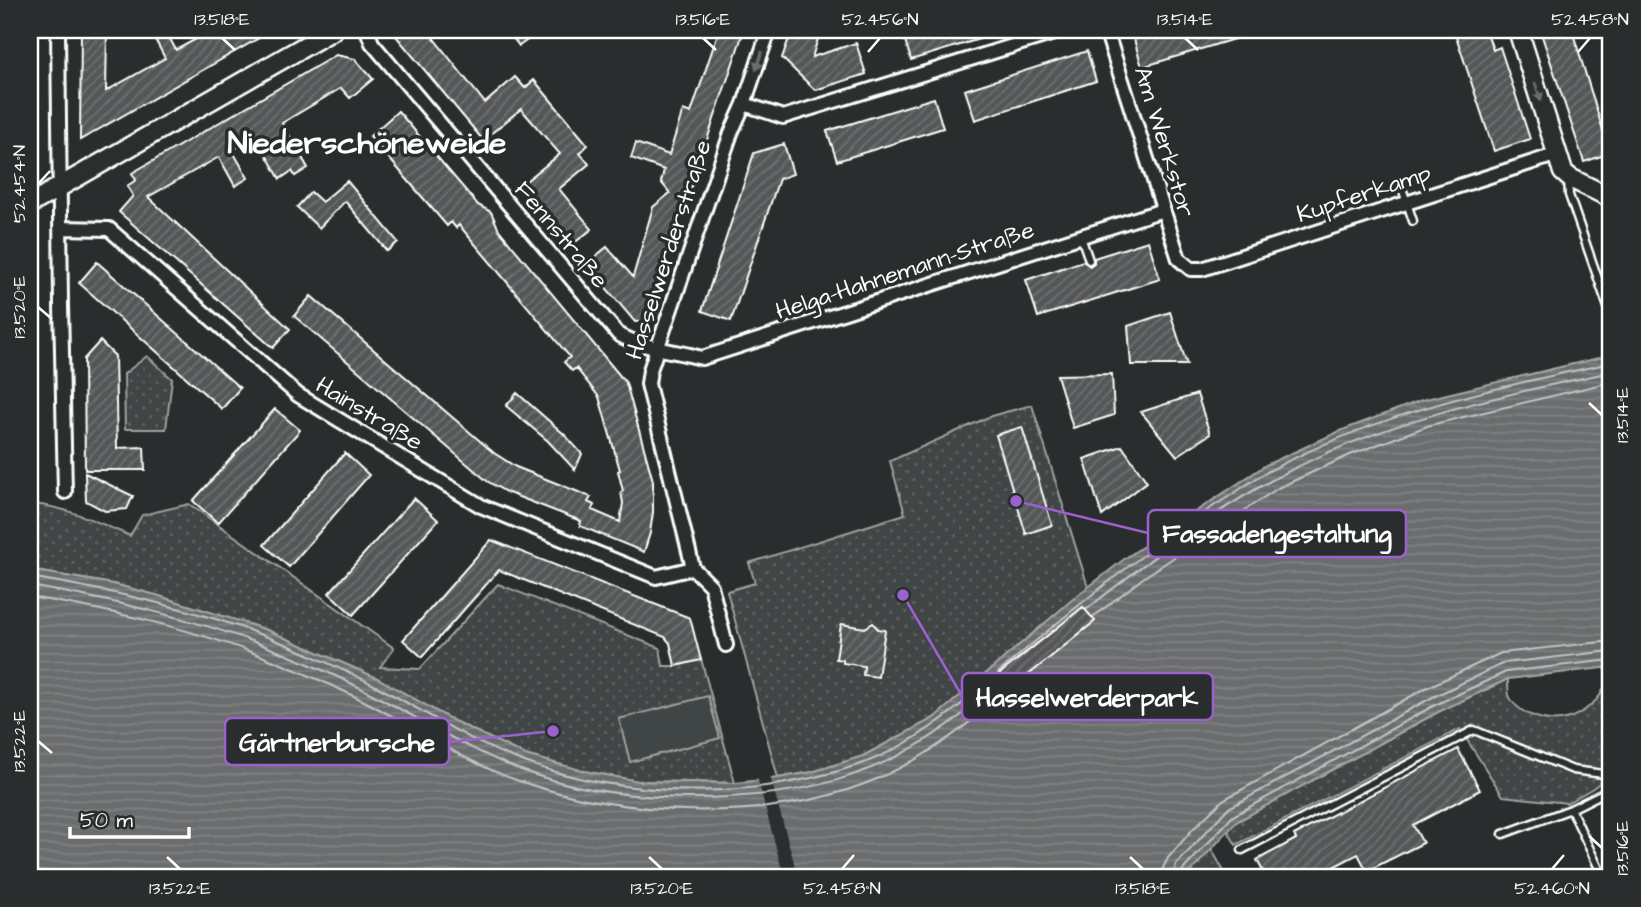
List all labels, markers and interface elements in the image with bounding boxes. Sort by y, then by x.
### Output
text: 13.518°E [194,7,250,32]
text: 13.516°E [676,7,731,32]
text: 52.456°N [841,7,919,32]
text: 13.514°E [1157,7,1213,32]
text: 52.458°N [1551,7,1629,32]
one-way arrow [753,51,763,72]
street label: Am Werkstor [1125,63,1203,221]
one-way arrow [1533,82,1544,103]
district label: Niederschöneweide [228,121,506,166]
street label: Hasselwerderstraße [617,136,721,364]
text: 52.454°N [7,145,32,223]
street label: Kupferkamp [1292,156,1436,232]
street label: Fennstraße [506,174,616,296]
street label: Helga-Hahnemann-Straße [771,213,1039,330]
text: 13.520°E [7,275,32,339]
street label: Hainstraße [309,369,429,459]
text: 13.514°E [1610,387,1635,443]
callout: Fassadengestaltung [1148,510,1406,557]
text: Fassadengestaltung [1162,516,1392,555]
callout: Hasselwerderpark [962,673,1213,720]
text: Hasselwerderpark [976,680,1199,716]
text: 13.522°E [7,710,32,772]
callout: Gärtnerbursche [225,718,449,765]
text: Gärtnerbursche [239,725,435,761]
scale bar [70,795,189,839]
text: 50 m [80,806,134,835]
text: 13.516°E [1610,820,1635,875]
text: 13.522°E [149,876,211,901]
text: 13.520°E [631,876,694,901]
text: 52.458°N [803,876,881,901]
text: 13.518°E [1115,876,1171,901]
text: 52.460°N [1514,876,1590,901]

